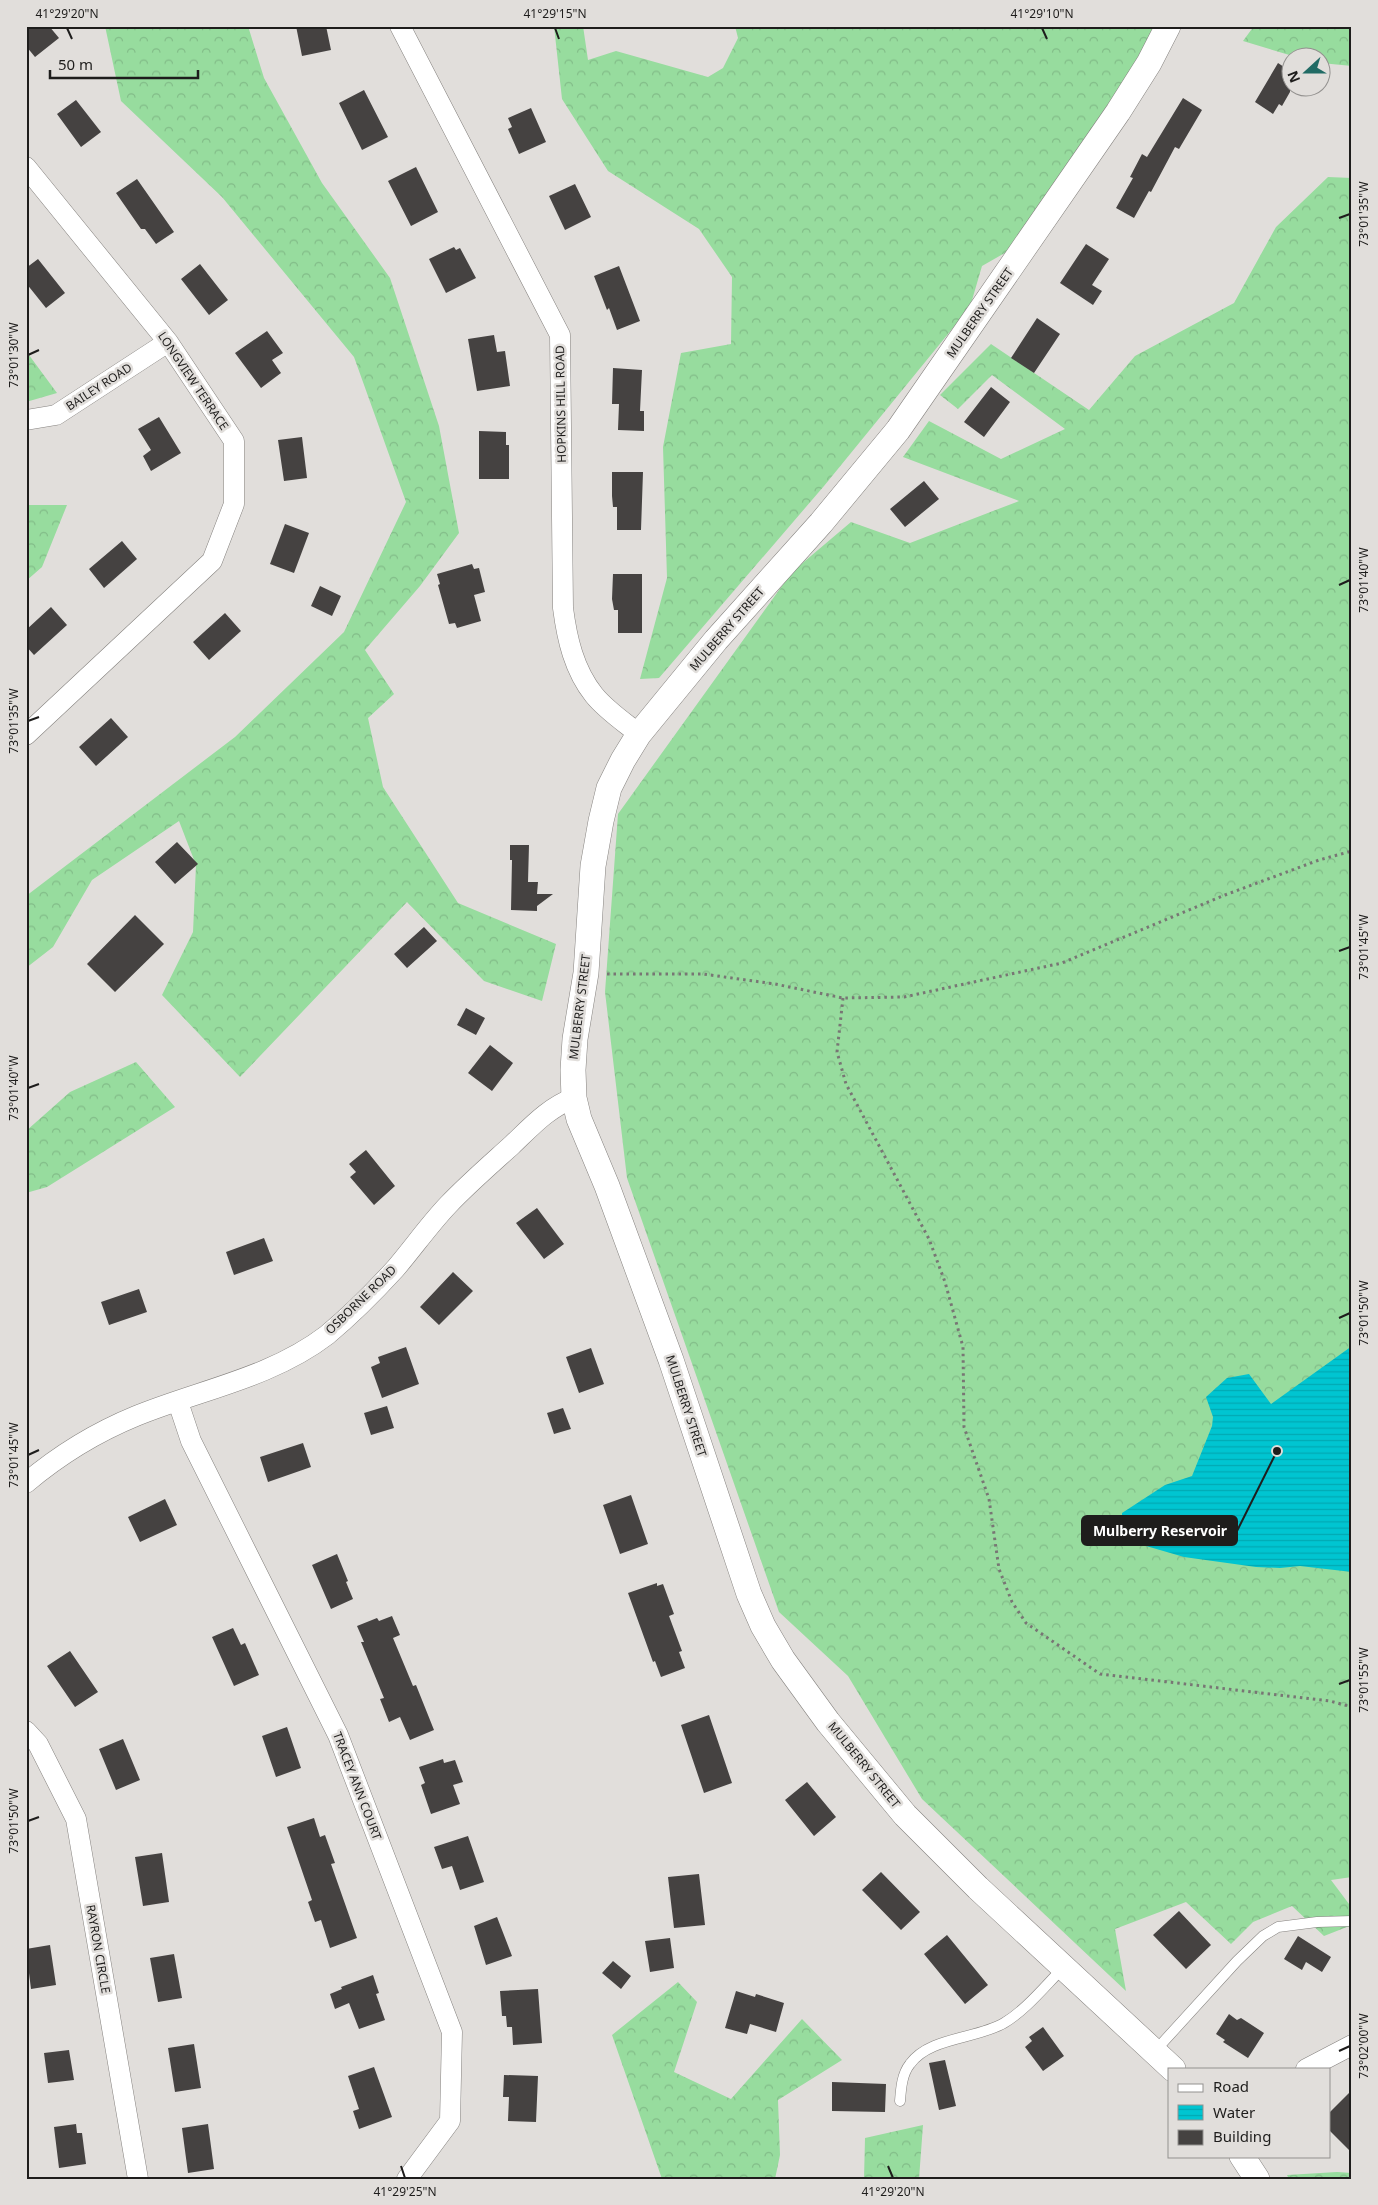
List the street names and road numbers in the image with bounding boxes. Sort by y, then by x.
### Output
street label: MULBERRY STREET [942,264,1017,361]
street label: LONGVIEW TERRACE [154,328,233,433]
street label: HOPKINS HILL ROAD [551,345,570,463]
street label: BAILEY ROAD [62,359,135,414]
street label: MULBERRY STREET [685,583,768,674]
street label: MULBERRY STREET [565,953,594,1061]
street label: OSBORNE ROAD [321,1261,400,1338]
street label: MULBERRY STREET [662,1353,711,1459]
street label: MULBERRY STREET [824,1718,905,1811]
street label: TRACEY ANN COURT [329,1729,386,1843]
street label: RAYRON CIRCLE [82,1903,115,1995]

